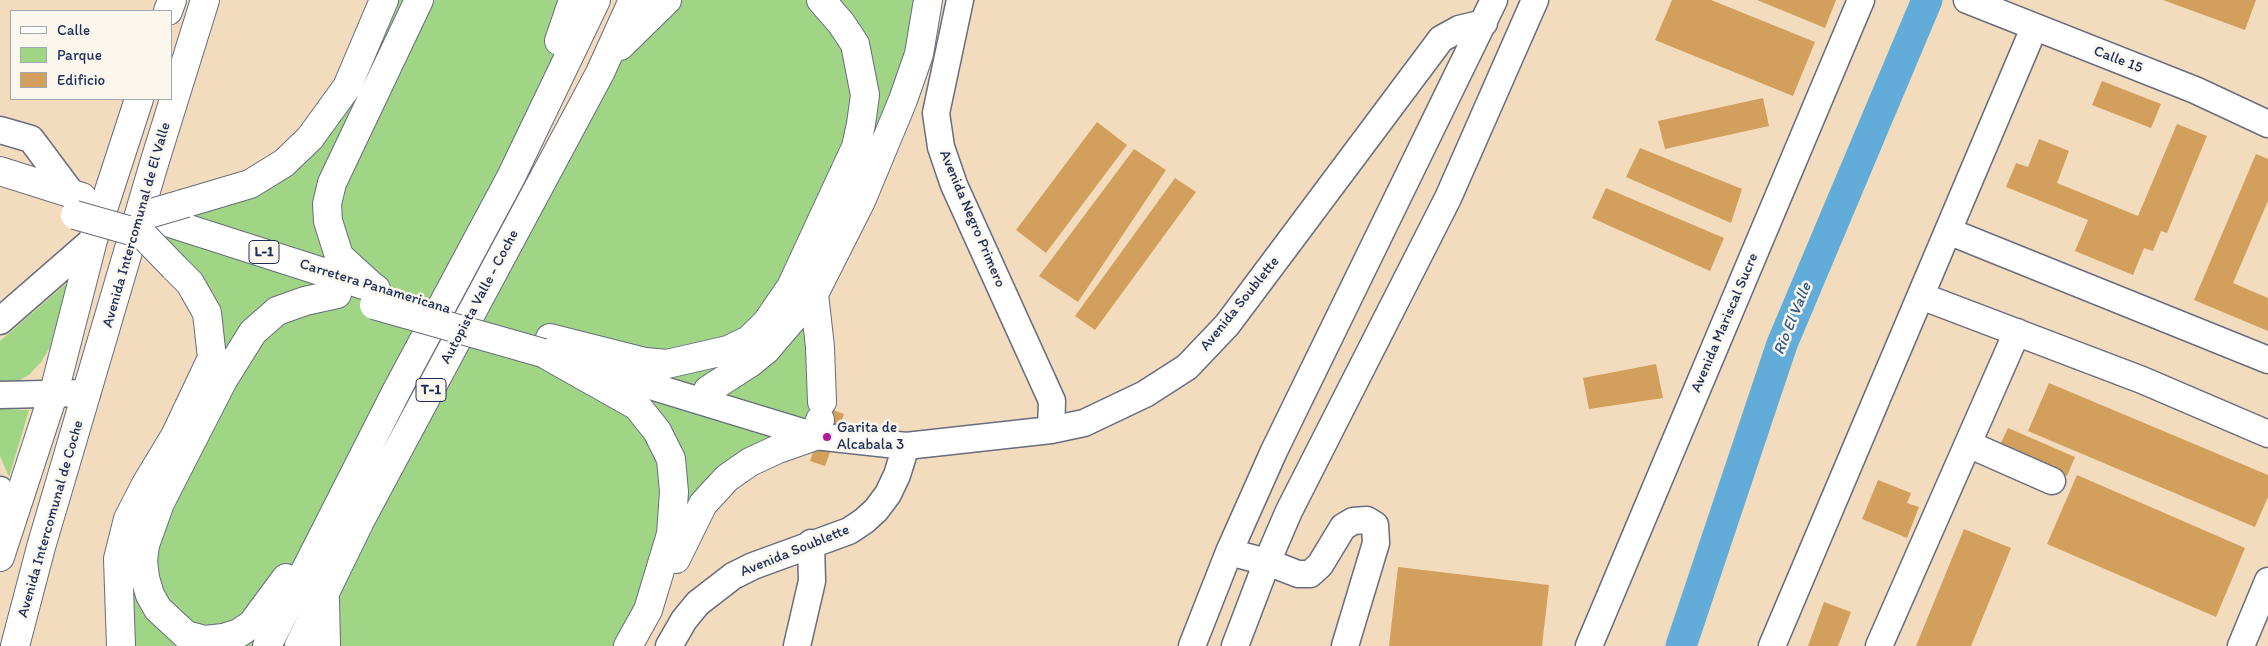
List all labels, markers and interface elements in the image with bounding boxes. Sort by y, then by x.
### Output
legend [10,10,172,100]
text: Calle [57,21,90,39]
street label: Calle 15 [2091,42,2145,78]
text: Parque [57,46,102,64]
text: Edificio [57,71,105,89]
street label: Avenida Intercomunal de El Valle [99,120,175,330]
street label: Avenida Negro Primero [935,148,1009,290]
street label: Autopista Valle - Coche [437,227,523,367]
road number: L-1 [249,240,279,264]
street label: Avenida Mariscal Sucre [1687,251,1763,395]
street label: Avenida Soublette [1196,253,1284,355]
street label: Carretera Panamericana [297,255,453,319]
water label: Río El Valle [1770,280,1816,358]
road number: T-1 [416,378,446,402]
street label: Avenida Intercomunal de Coche [14,418,88,620]
place label: Garita de Alcabala 3 [837,419,904,454]
marker: Garita de Alcabala 3 [821,431,833,443]
street label: Avenida Soublette [738,521,852,581]

